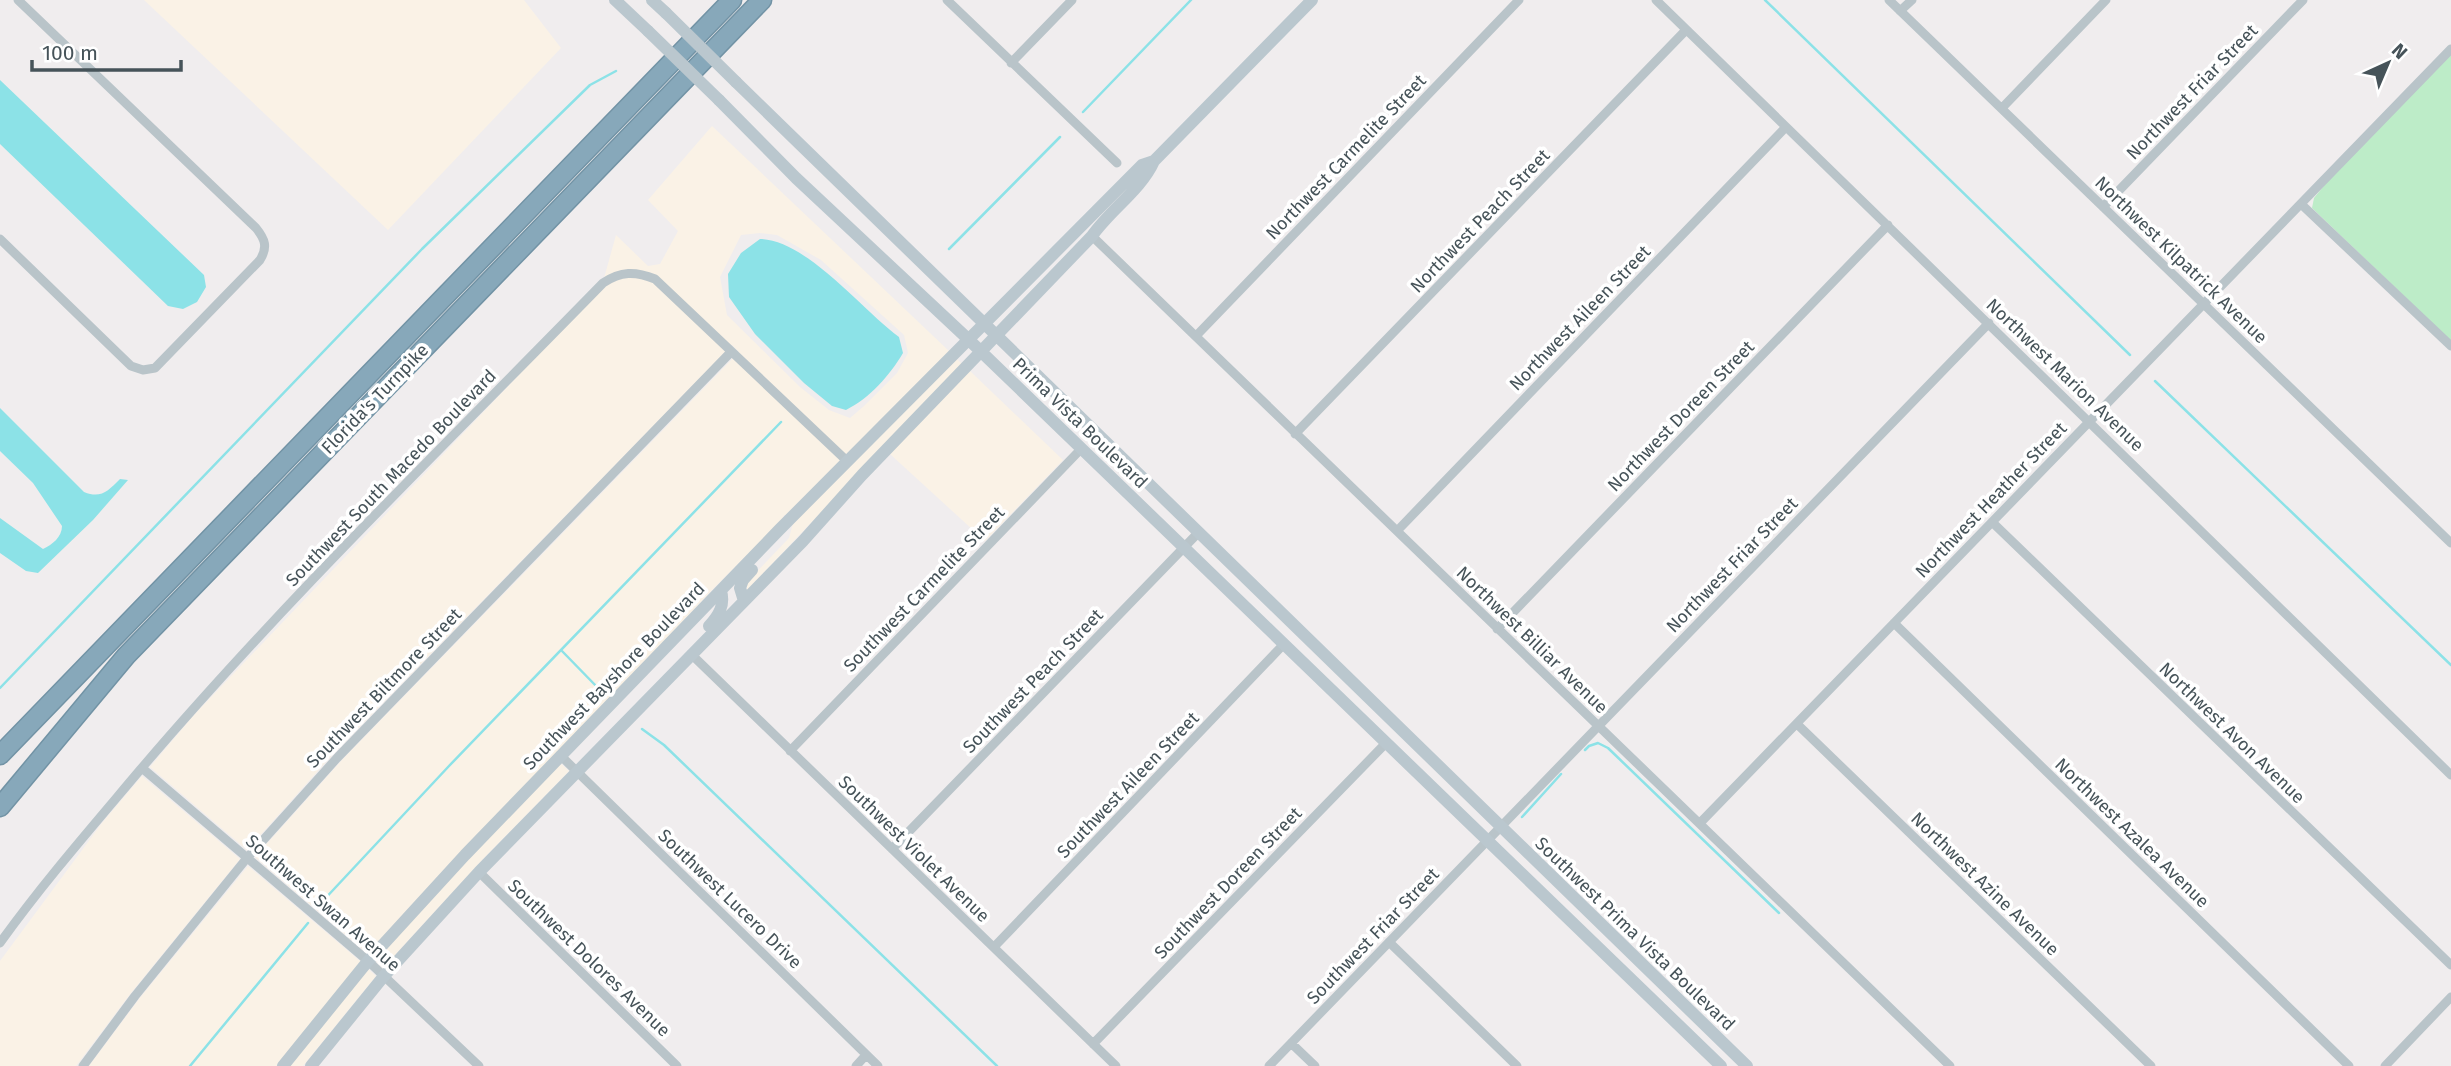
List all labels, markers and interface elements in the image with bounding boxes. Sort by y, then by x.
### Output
street label: Northwest Friar Street [2122,19,2263,164]
scale bar [32,28,180,72]
north arrow [2353,28,2423,98]
text: N [2387,38,2412,64]
text: 100 m [42,40,98,66]
street label: Northwest Carmelite Street [1261,69,1431,244]
street label: Northwest Peach Street [1406,144,1555,297]
street label: Northwest Kilpatrick Avenue [2090,172,2272,348]
street label: Northwest Aileen Street [1505,240,1655,395]
street label: Northwest Marion Avenue [1982,294,2148,456]
street label: Northwest Doreen Street [1603,336,1759,496]
street label: Florida's Turnpike [317,339,433,459]
street label: Prima Vista Boulevard [1008,353,1152,493]
street label: Southwest South Macedo Boulevard [281,365,501,591]
street label: Northwest Heather Street [1911,417,2072,583]
street label: Northwest Friar Street [1662,492,1803,637]
street label: Southwest Carmelite Street [839,501,1009,677]
street label: Northwest Billiar Avenue [1452,562,1612,718]
street label: Southwest Bayshore Boulevard [518,578,710,774]
street label: Southwest Biltmore Street [302,603,467,773]
street label: Southwest Peach Street [958,604,1108,758]
street label: Northwest Avon Avenue [2155,658,2309,808]
street label: Southwest Aileen Street [1052,707,1204,863]
street label: Northwest Azalea Avenue [2050,754,2214,912]
street label: Southwest Violet Avenue [834,771,994,927]
street label: Southwest Doreen Street [1150,802,1307,963]
street label: Northwest Azine Avenue [1906,808,2064,960]
street label: Southwest Lucero Drive [654,825,806,973]
street label: Southwest Swan Avenue [241,830,405,976]
street label: Southwest Prima Vista Boulevard [1531,833,1739,1035]
street label: Southwest Friar Street [1302,863,1444,1009]
street label: Southwest Dolores Avenue [503,875,675,1041]

